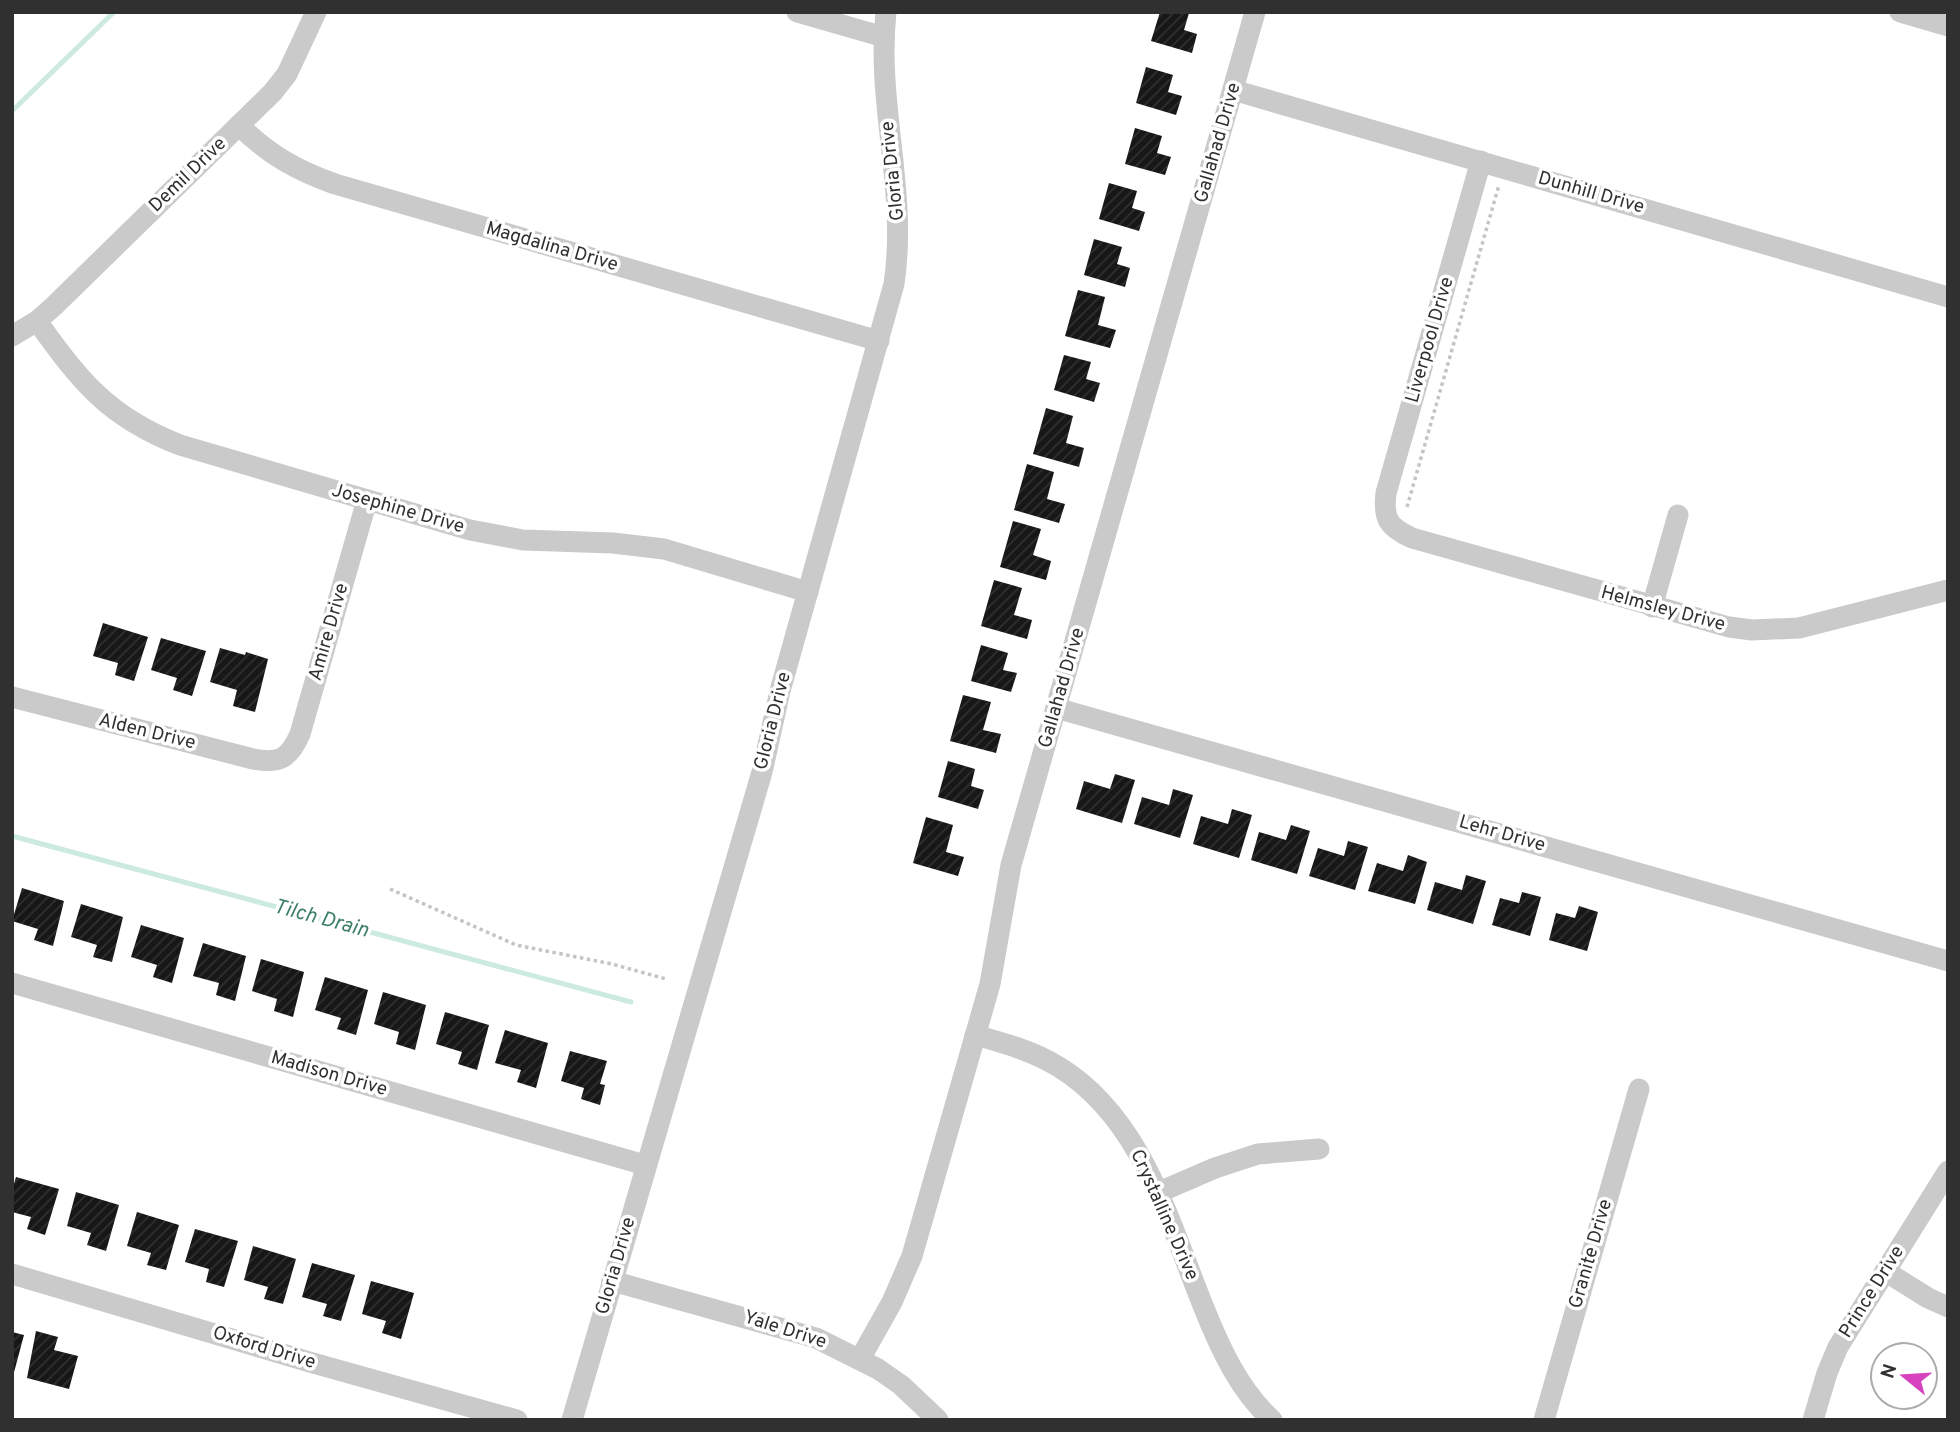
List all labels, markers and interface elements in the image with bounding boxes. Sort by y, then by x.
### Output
street label: Gallahad Drive [1189,80,1247,206]
street label: Gloria Drive [876,120,910,222]
street label: Demil Drive [144,132,232,218]
street label: Dunhill Drive [1535,166,1647,220]
street label: Magdalina Drive [483,217,621,277]
street label: Liverpool Drive [1401,274,1459,406]
street label: Josephine Drive [329,479,467,539]
street label: Amire Drive [304,580,354,684]
street label: Helmsley Drive [1598,581,1728,637]
street label: Gallahad Drive [1033,625,1091,751]
street label: Gloria Drive [749,670,797,772]
street label: Alden Drive [96,708,198,756]
street label: Lehr Drive [1456,810,1548,858]
water label: Tilch Drain [270,893,372,945]
street label: Madison Drive [268,1046,390,1102]
street label: Crystalline Drive [1124,1146,1204,1284]
street label: Granite Drive [1564,1197,1618,1311]
street label: Gloria Drive [591,1215,641,1317]
street label: Prince Drive [1834,1241,1910,1343]
street label: Yale Drive [741,1305,829,1355]
street label: Oxford Drive [210,1321,318,1375]
north arrow [1869,1341,1939,1411]
text: N [1876,1361,1903,1382]

